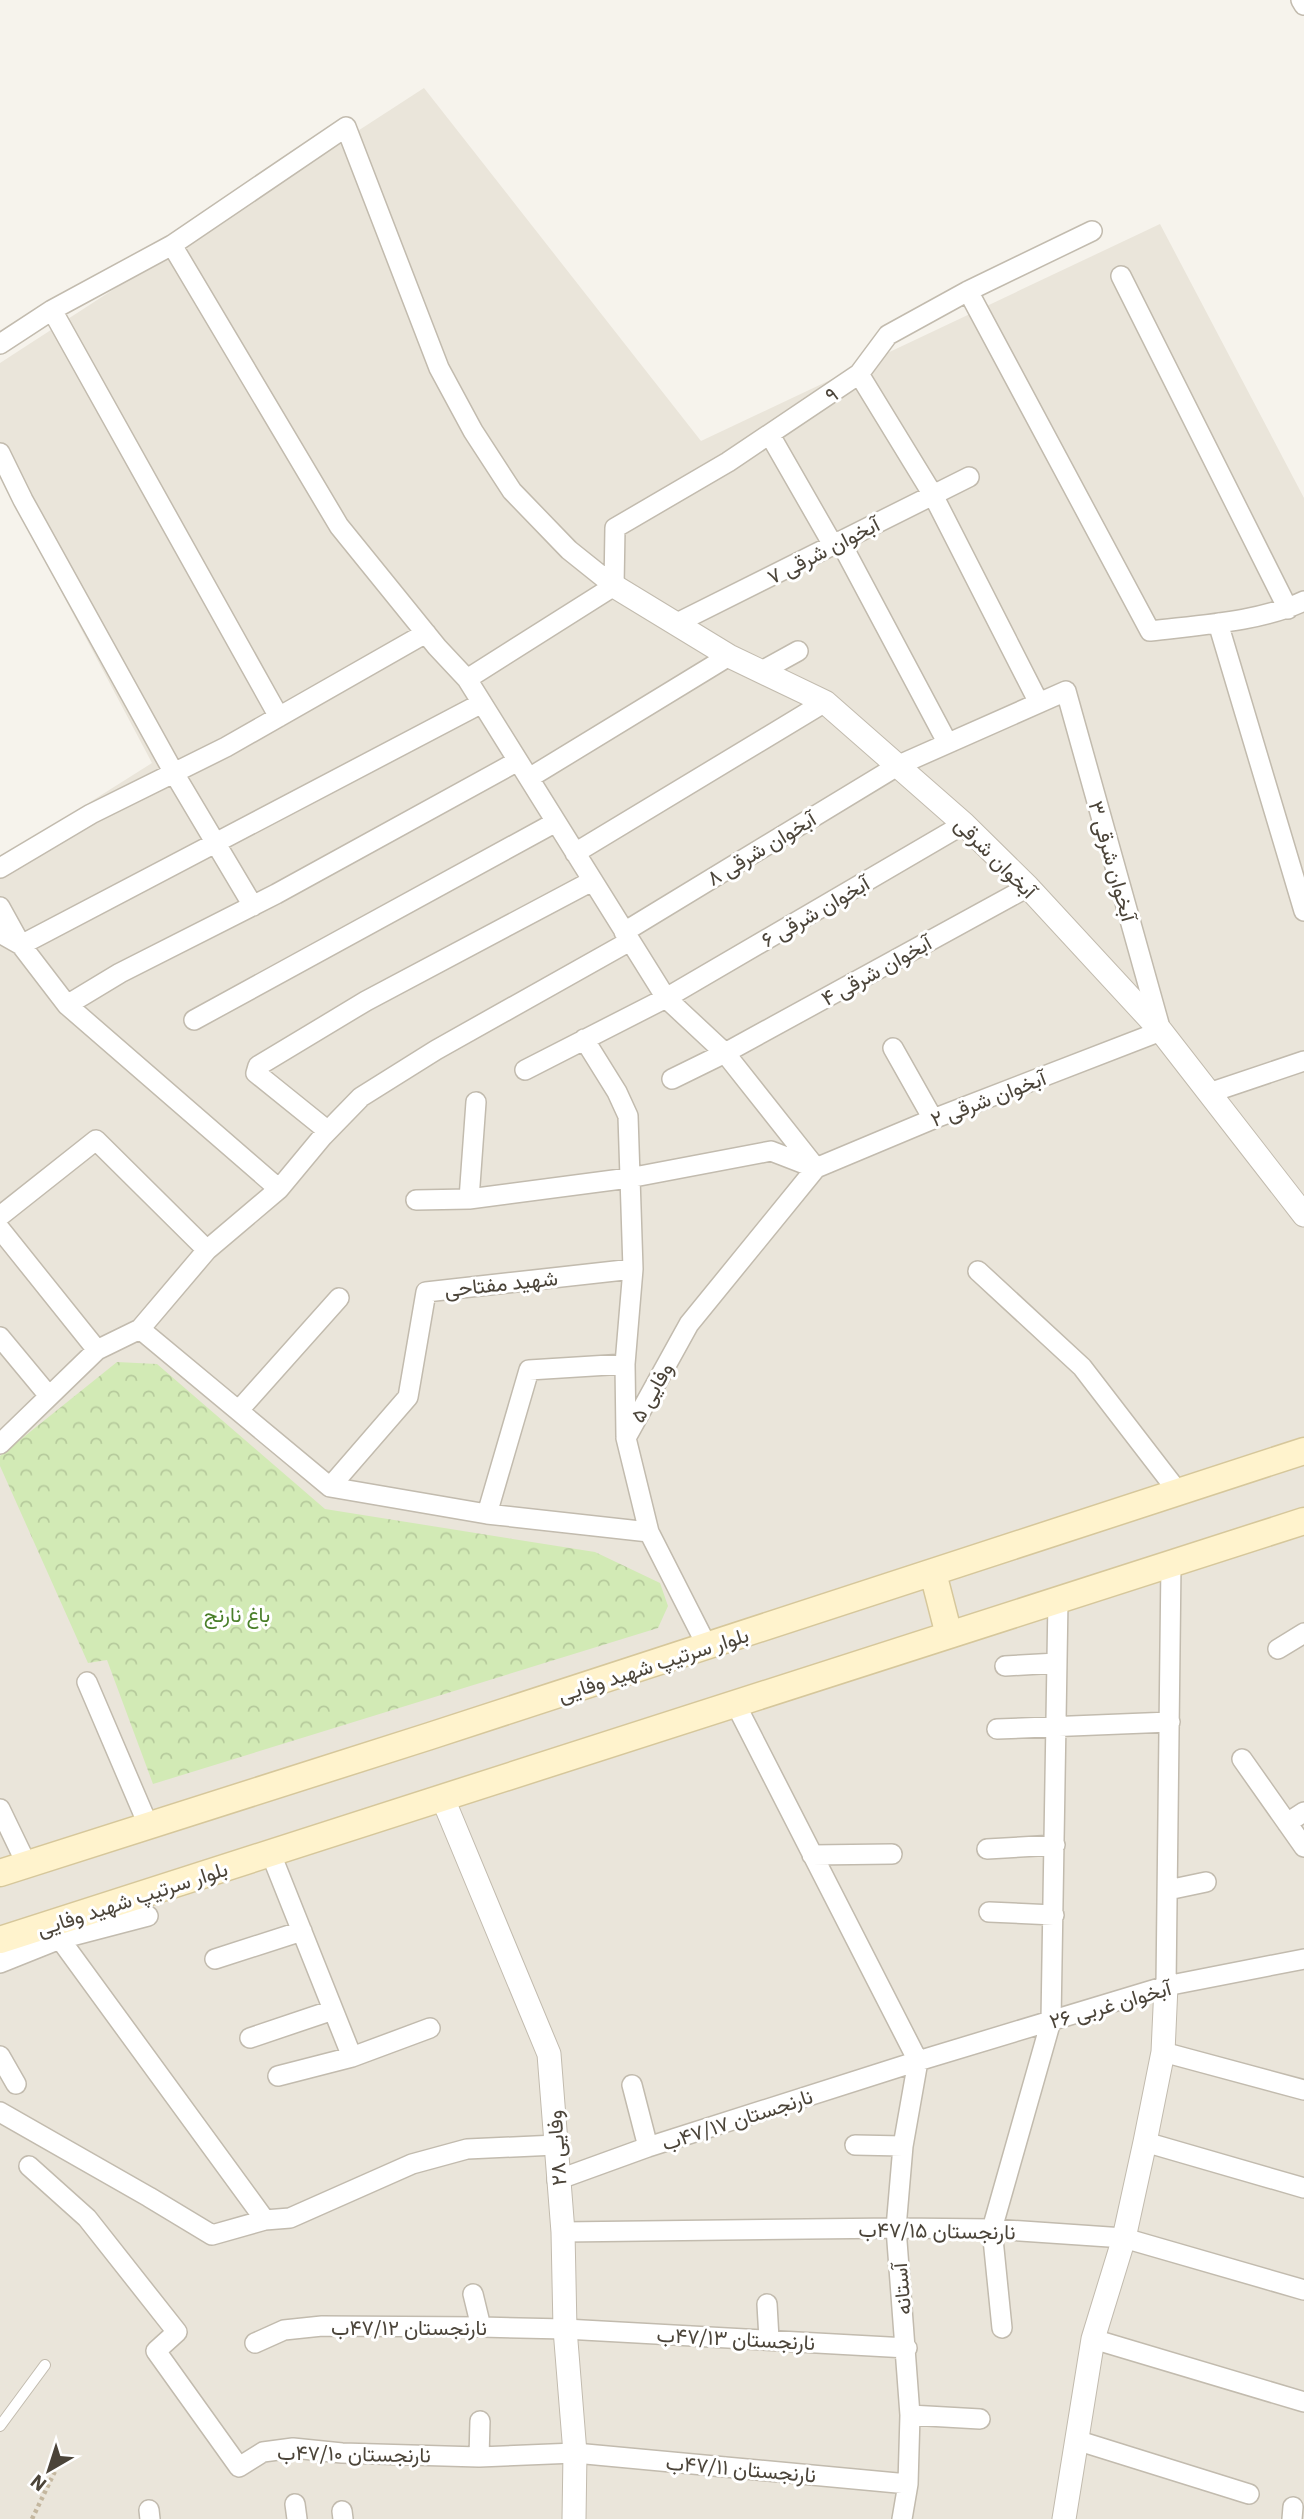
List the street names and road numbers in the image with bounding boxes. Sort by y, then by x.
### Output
street label: ۹ [819,380,843,408]
street label: آبخوان شرقی ۷ [762,509,886,590]
street label: آبخوان شرقی ۳ [1082,798,1144,927]
street label: آبخوان شرقی ۸ [701,803,823,892]
street label: آبخوان شرقی [949,810,1045,906]
street label: آبخوان شرقی ۶ [756,868,876,953]
street label: آبخوان شرقی ۴ [816,927,938,1012]
street label: آبخوان شرقی ۲ [926,1062,1052,1133]
street label: شهید مفتاحی [443,1263,559,1303]
street label: وفایی ۵ [623,1357,679,1427]
street label: بلوار سرتیپ شهید وفایی [554,1620,752,1709]
street label: بلوار سرتیپ شهید وفایی [33,1854,231,1943]
street label: آبخوان غربی ۲۶ [1046,1973,1176,2035]
street label: نارنجستان ۴۷/۱۷ب [658,2081,816,2157]
street label: وفایی ۲۸ [539,2109,573,2187]
street label: نارنجستان ۴۷/۱۵ب [858,2215,1016,2245]
street label: آستانه [885,2260,917,2316]
street label: نارنجستان ۴۷/۱۲ب [331,2313,487,2341]
street label: نارنجستان ۴۷/۱۳ب [656,2320,816,2356]
street label: نارنجستان ۴۷/۱۰ب [277,2438,431,2468]
street label: نارنجستان ۴۷/۱۱ب [665,2447,817,2489]

